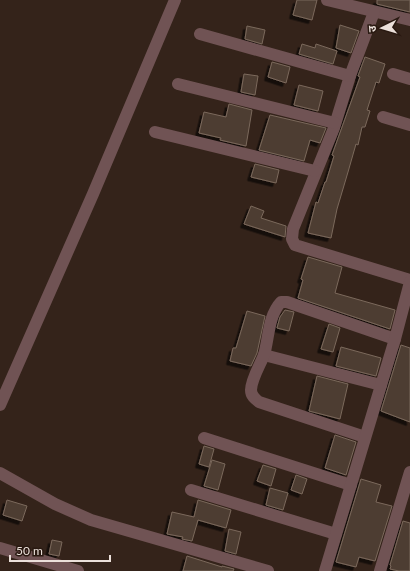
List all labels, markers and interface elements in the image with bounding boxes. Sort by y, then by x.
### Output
north arrow [362,8,402,48]
text: उ [365,25,378,33]
scale bar [10,537,110,563]
text: 50 m [16,543,43,558]

